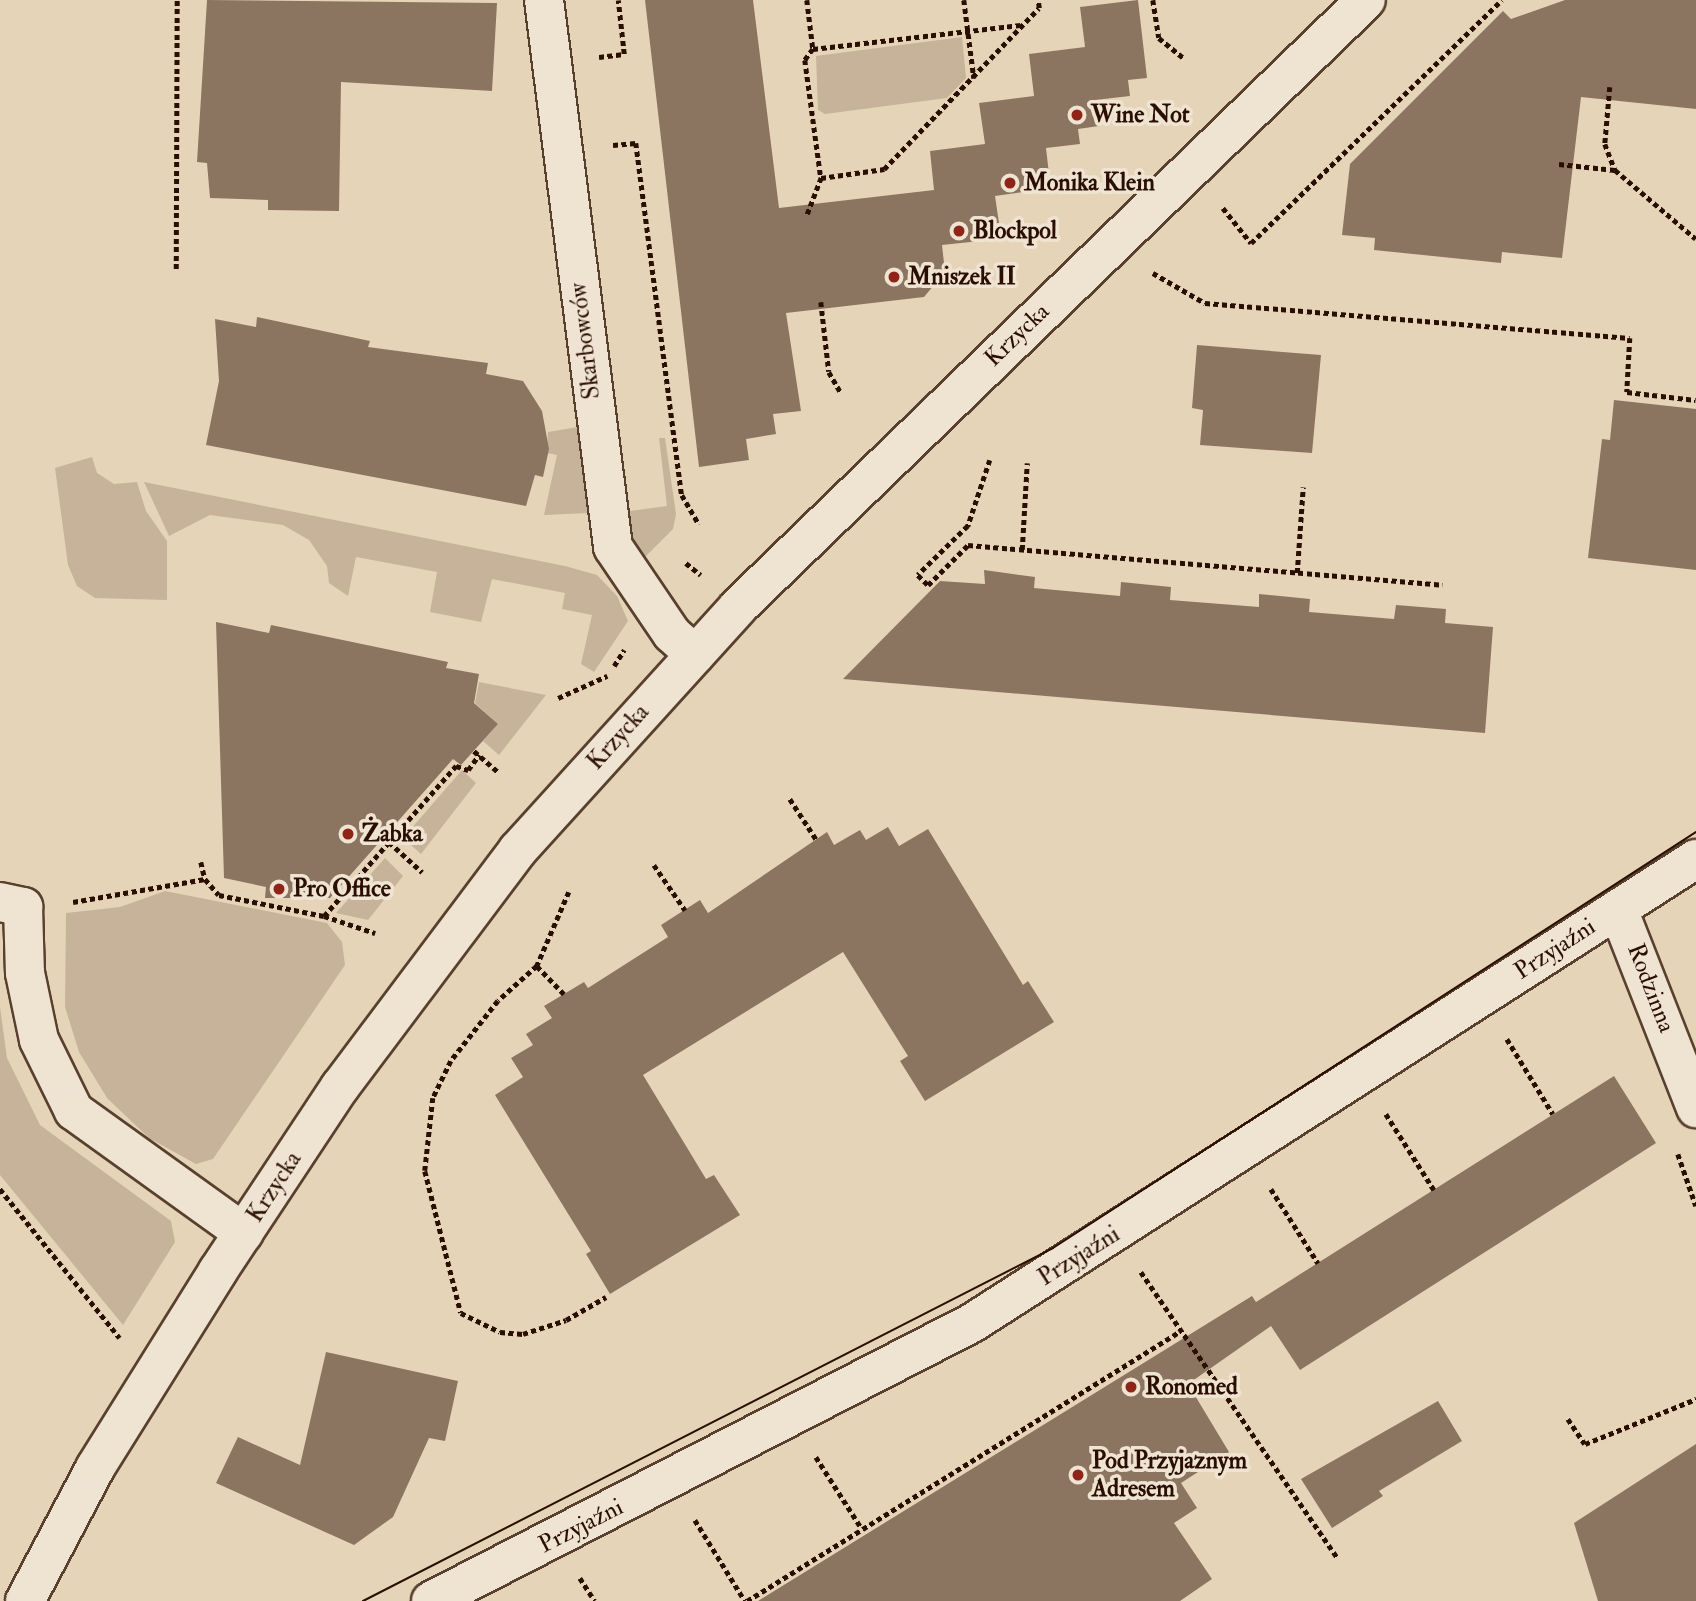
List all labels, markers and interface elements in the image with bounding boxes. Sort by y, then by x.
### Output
place label: Wine Not [1091,101,1190,129]
marker: Wine Not [1069,107,1085,123]
place label: Monika Klein [1024,169,1155,197]
marker: Monika Klein [1002,175,1018,191]
place label: Blockpol [973,217,1057,245]
marker: Blockpol [951,223,967,239]
place label: Mniszek II [908,263,1016,291]
marker: Mniszek II [886,269,902,285]
street label: Skarbowców [564,281,606,401]
street label: Krzycka [979,297,1055,373]
street label: Krzycka [581,698,655,776]
place label: Żabka [362,820,423,848]
marker: Żabka [340,826,356,842]
place label: Pro Office [293,875,391,903]
marker: Pro Office [271,881,287,897]
street label: Przyjaźni [1509,912,1601,986]
street label: Rodzinna [1621,939,1681,1037]
street label: Krzycka [241,1146,307,1228]
street label: Przyjaźni [1033,1220,1125,1292]
place label: Ronomed [1145,1373,1238,1401]
marker: Ronomed [1123,1379,1139,1395]
place label: Pod Przyjaznym Adresem [1092,1447,1247,1503]
marker: Pod Przyjaznym Adresem [1070,1467,1086,1483]
street label: Przyjaźni [534,1493,628,1559]

